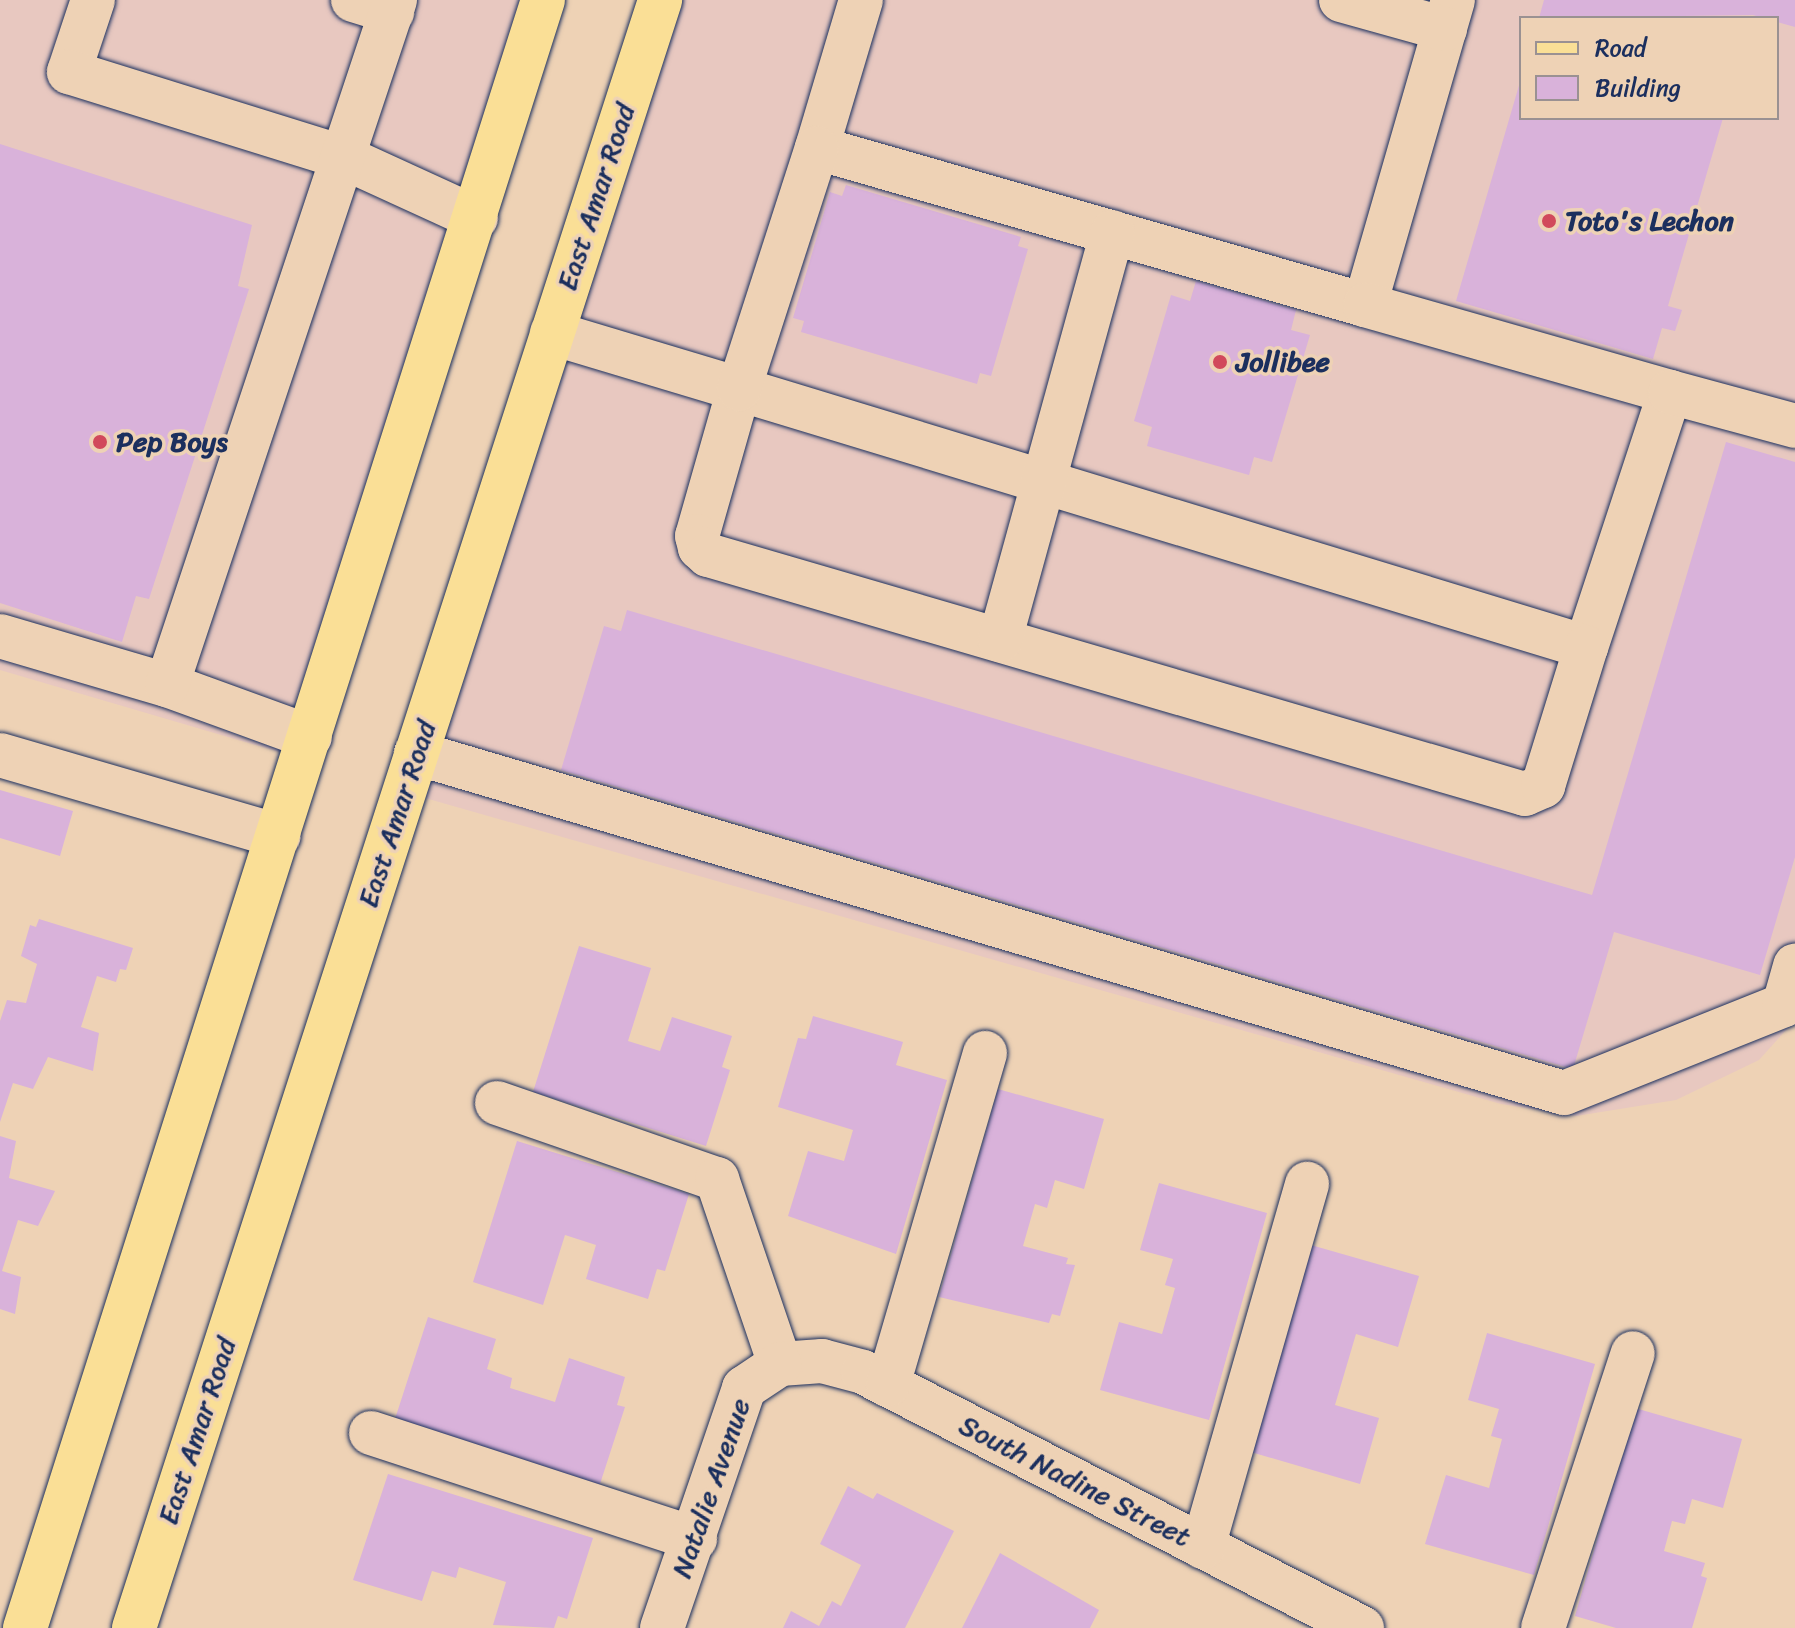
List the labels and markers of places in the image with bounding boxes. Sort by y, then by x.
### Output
place label: Toto's Lechon [1565,204,1735,238]
marker: Toto's Lechon [1540,212,1558,230]
place label: Jollibee [1236,345,1330,379]
marker: Jollibee [1211,353,1229,371]
place label: Pep Boys [116,425,229,459]
marker: Pep Boys [91,433,109,451]

